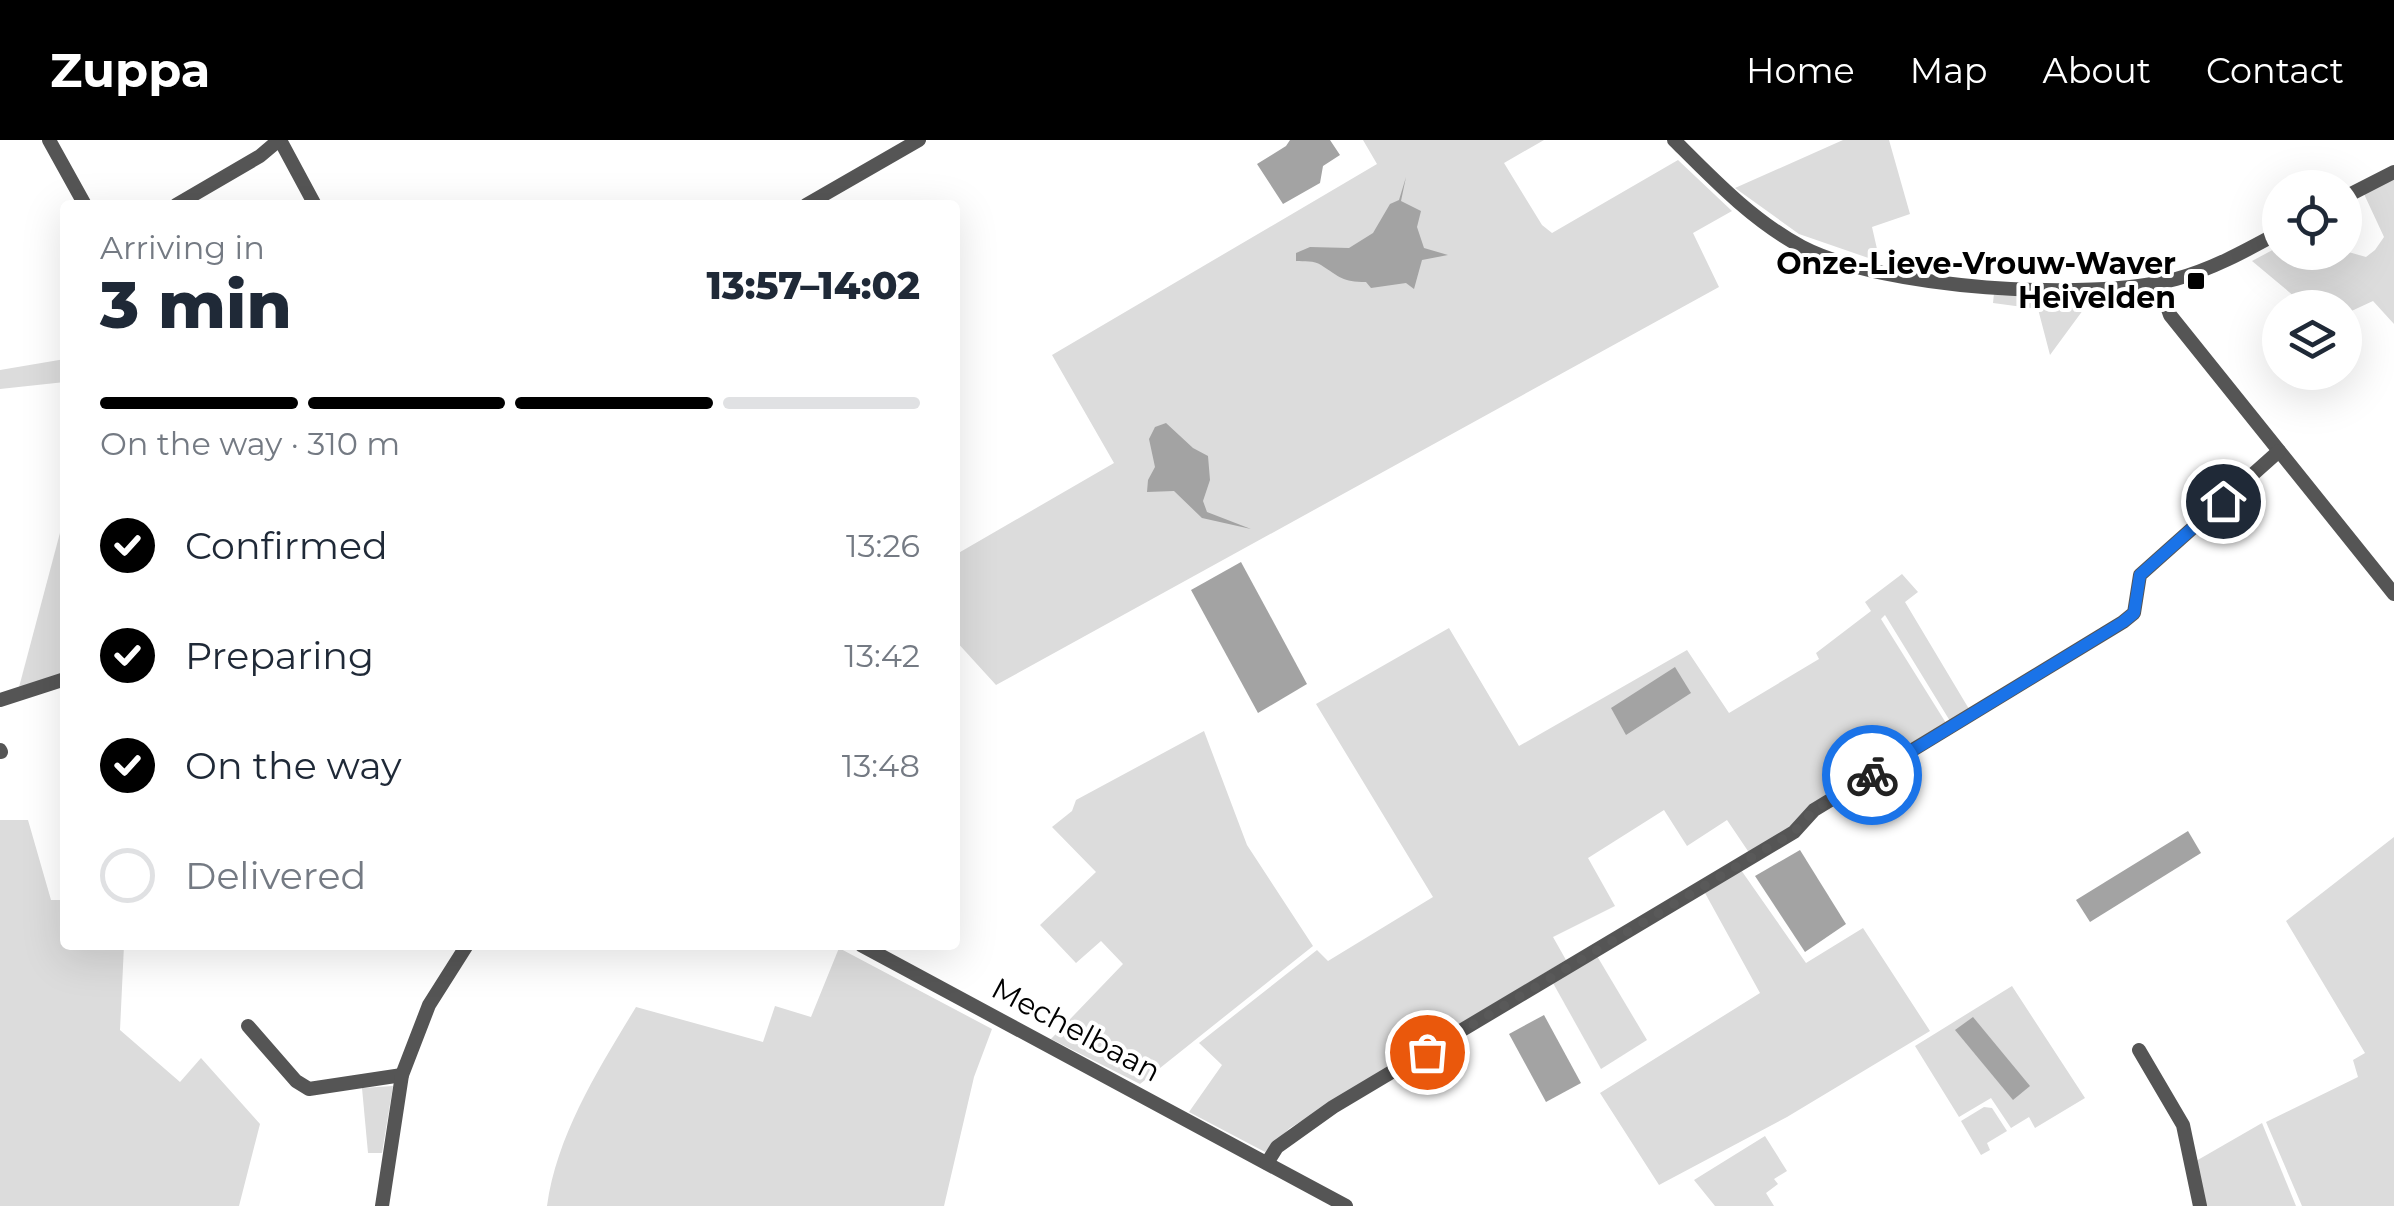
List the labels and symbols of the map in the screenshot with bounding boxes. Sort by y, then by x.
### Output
place label: Onze-Lieve-Vrouw-Waver Heivelden [1776,245,2176,316]
marker: Onze-Lieve-Vrouw-Waver Heivelden [2185,270,2207,292]
pin [2181,459,2266,544]
courier [1822,725,1922,825]
street label: Mechelbaan [986,970,1167,1090]
pin [1385,1010,1470,1095]

